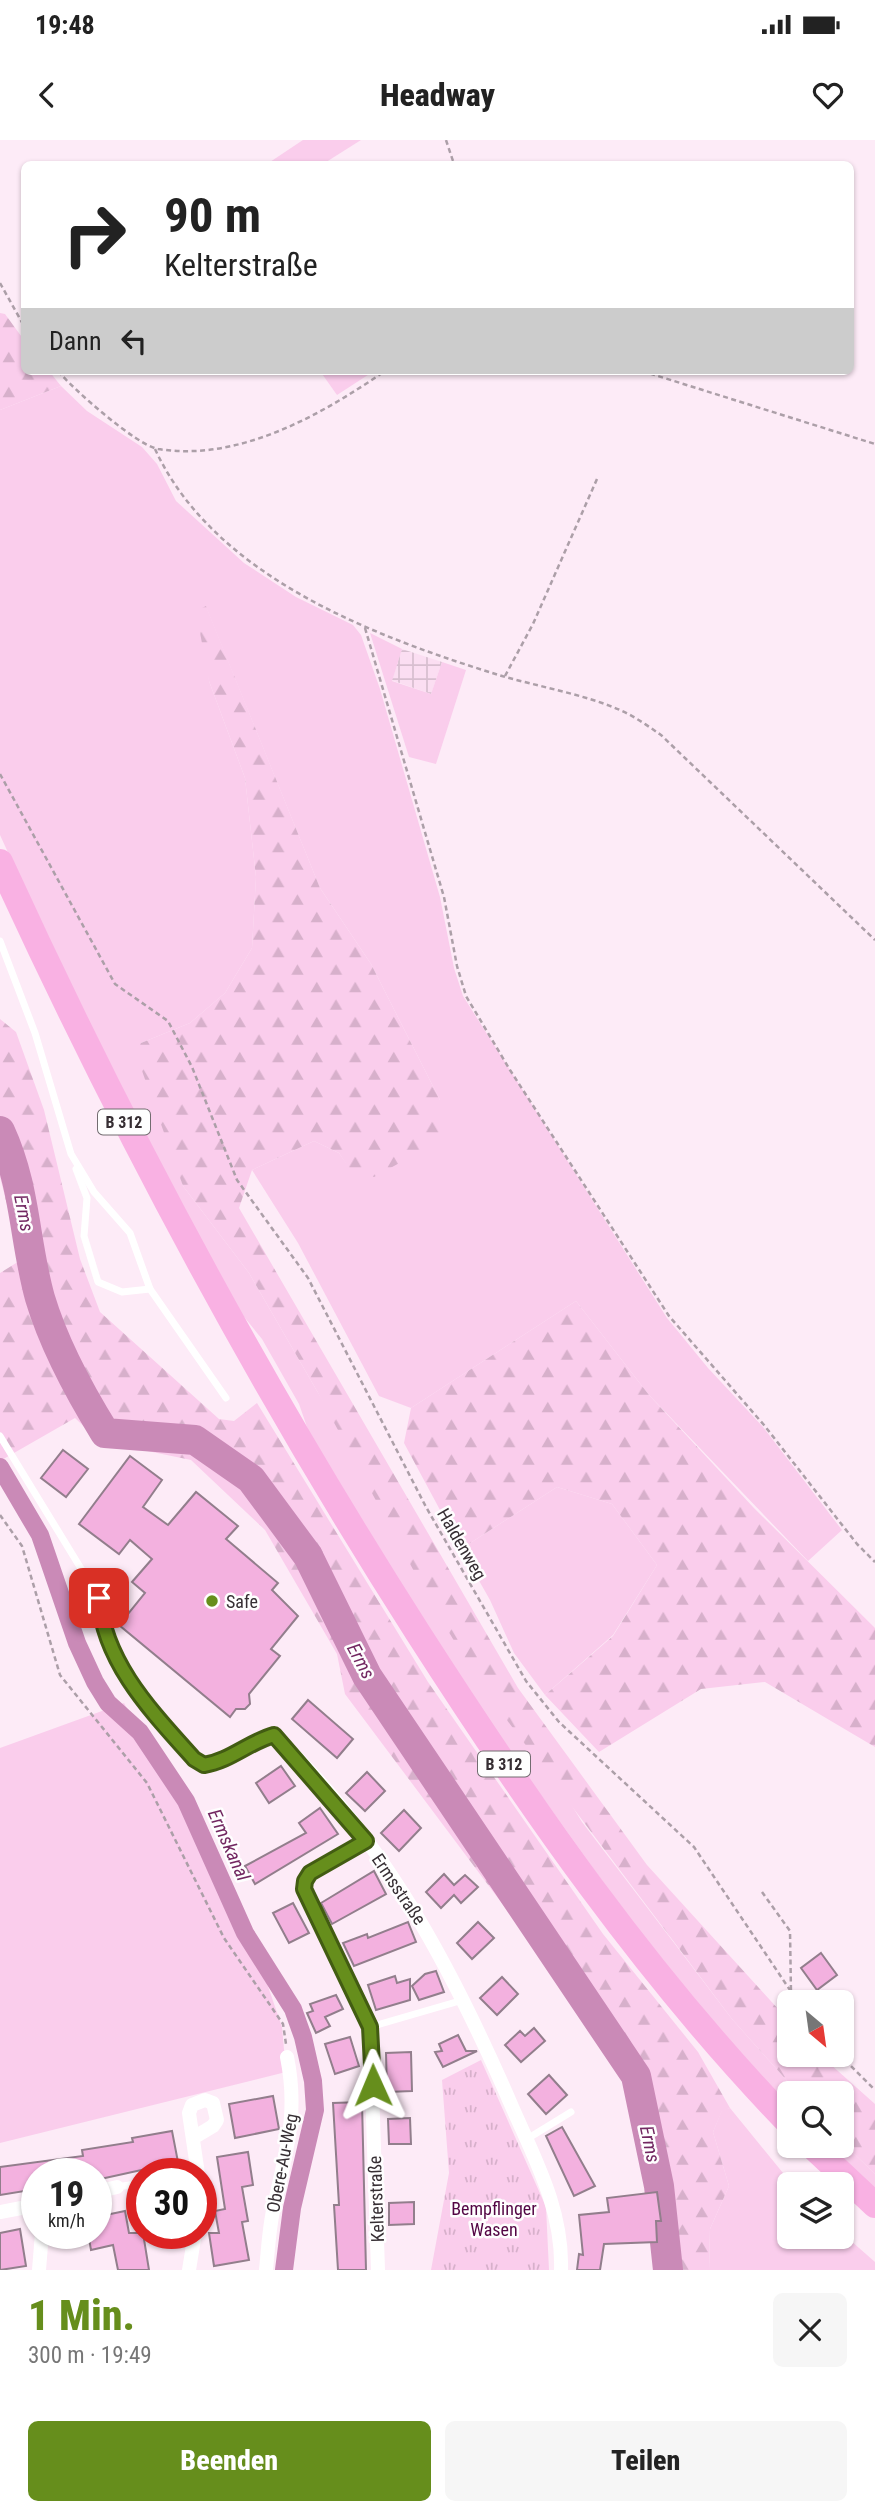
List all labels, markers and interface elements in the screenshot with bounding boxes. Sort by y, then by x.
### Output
text: 19:48 [35,10,95,40]
icon: back [28,76,66,114]
text: Headway [380,76,495,114]
icon: heart [809,76,847,114]
text: 90 m [164,187,261,244]
icon: right [49,189,140,280]
text: Kelterstraße [164,246,318,284]
icon: left [115,322,153,360]
text: Dann [49,326,101,356]
road number: B 312 [98,1110,150,1134]
water label: Erms [9,1193,39,1233]
street label: Haldenweg [433,1505,491,1583]
pin [69,1568,129,1628]
icon: arrive [80,1579,118,1617]
place label: Safe [226,1591,258,1612]
marker: Safe [204,1593,220,1609]
water label: Erms [342,1639,380,1683]
road number: B 312 [478,1752,530,1776]
water label: Ermskanal [203,1806,255,1885]
street label: Ermsstraße [368,1849,430,1929]
north arrow [777,1990,854,2067]
map controls [777,1990,854,2249]
position arrow [336,2048,410,2122]
button: search [777,2081,854,2158]
street label: Obere-Au-Weg [262,2112,302,2214]
water label: Erms [635,2123,665,2165]
street label: Kelterstraße [364,2155,388,2243]
speed limit sign: 30 [126,2158,217,2249]
button: layers [777,2172,854,2249]
text: 19 [49,2174,84,2215]
park label: Bempflinger Wasen [451,2198,537,2240]
text: km/h [48,2210,85,2231]
text: 1 Min. [28,2291,135,2340]
button: close [773,2293,847,2367]
text: 300 m · 19:49 [28,2342,152,2369]
button: Beenden [28,2421,431,2501]
button: Teilen [445,2421,847,2501]

